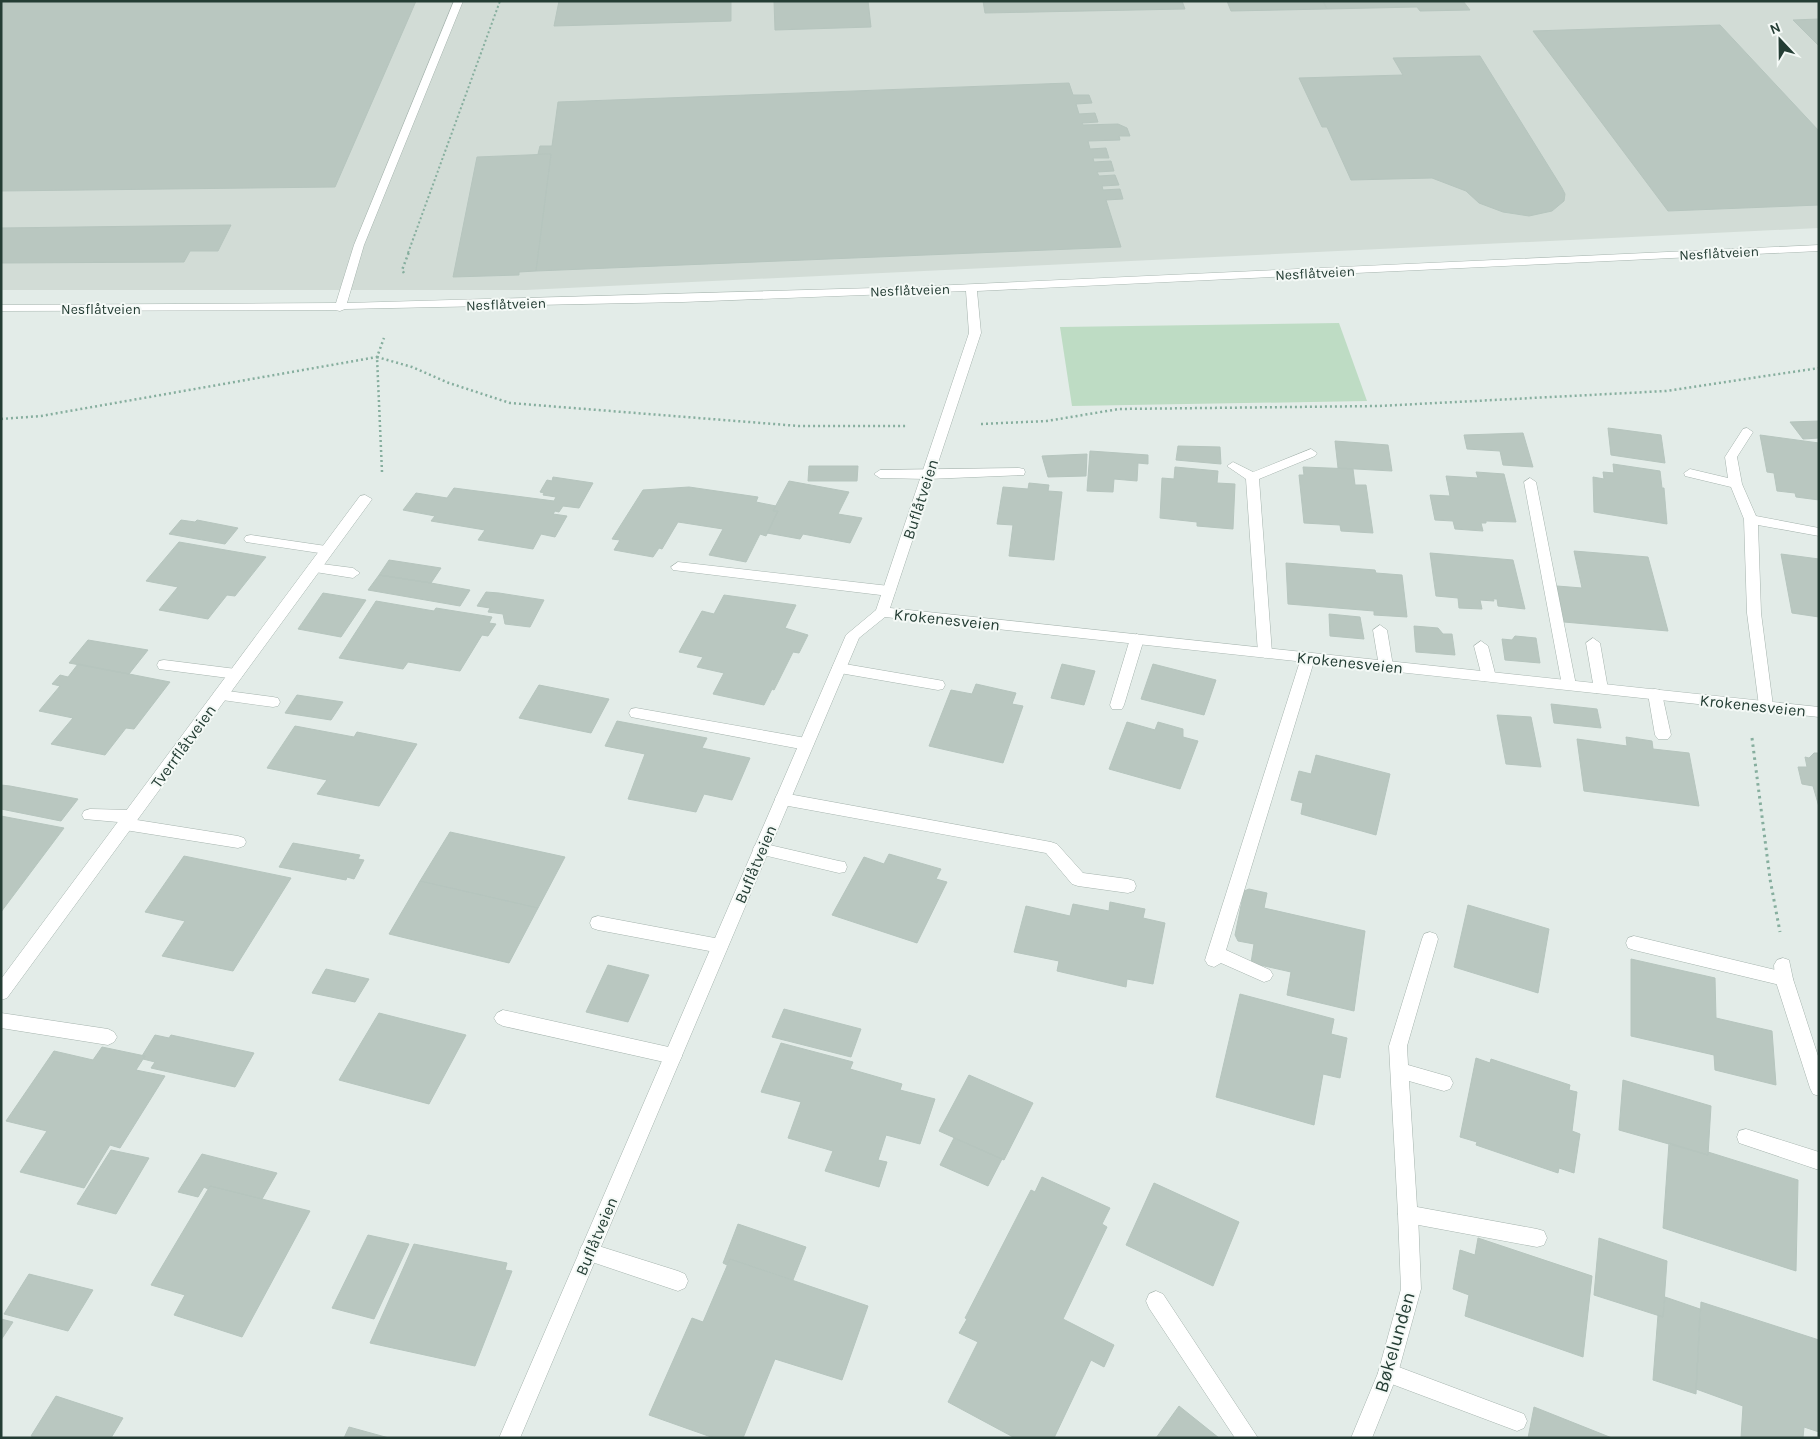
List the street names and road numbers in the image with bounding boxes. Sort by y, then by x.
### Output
street label: Nesflåtveien [1679,243,1759,264]
street label: Nesflåtveien [1275,263,1355,284]
street label: Nesflåtveien [870,281,950,300]
street label: Nesflåtveien [466,295,546,314]
street label: Nesflåtveien [61,301,141,318]
street label: Buflåtveien [899,457,942,542]
street label: Krokenesveien [893,604,1001,635]
street label: Krokenesveien [1296,647,1404,678]
street label: Krokenesveien [1699,690,1807,721]
street label: Tverrflåtveien [147,701,220,792]
street label: Buflåtveien [730,822,780,906]
street label: Buflåtveien [571,1194,621,1278]
street label: Bøkelunden [1370,1290,1420,1395]

